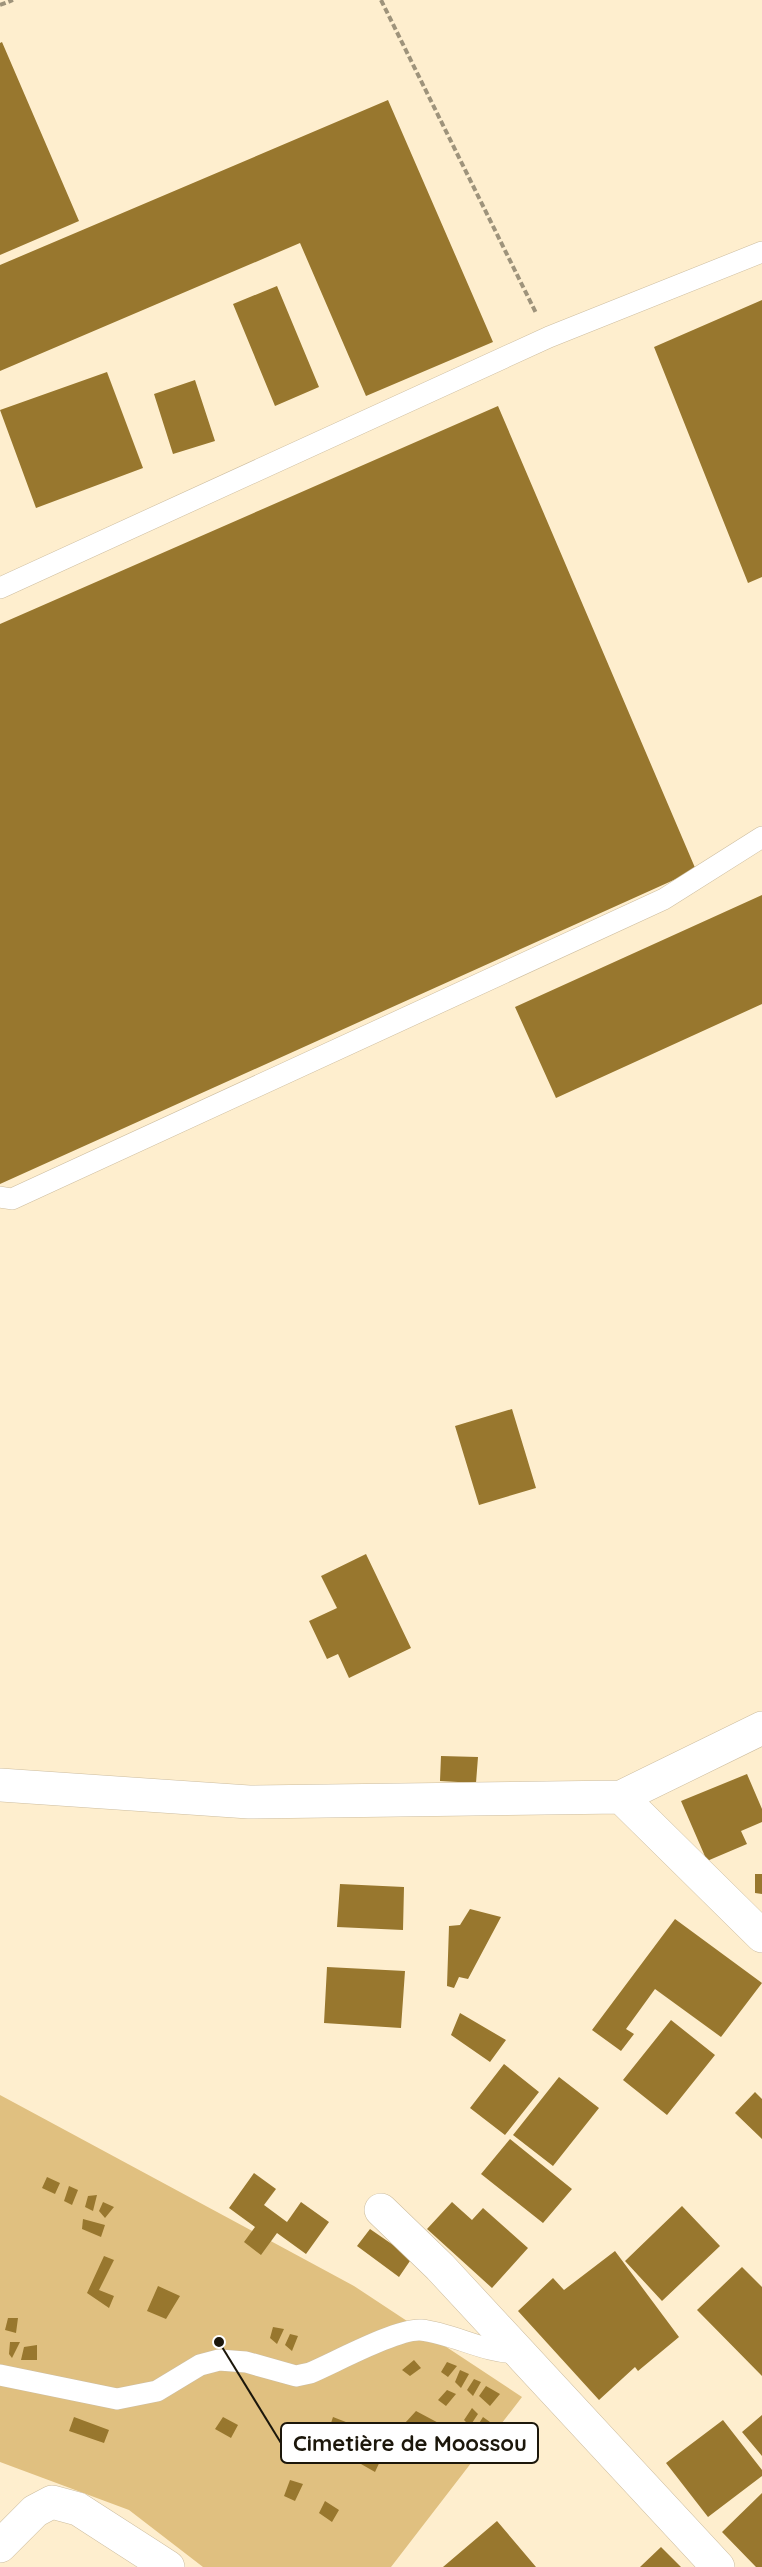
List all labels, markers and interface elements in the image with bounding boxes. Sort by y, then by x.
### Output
callout: Cimetière de Moossou [281,2423,538,2463]
text: Cimetière de Moossou [293,2429,527,2457]

